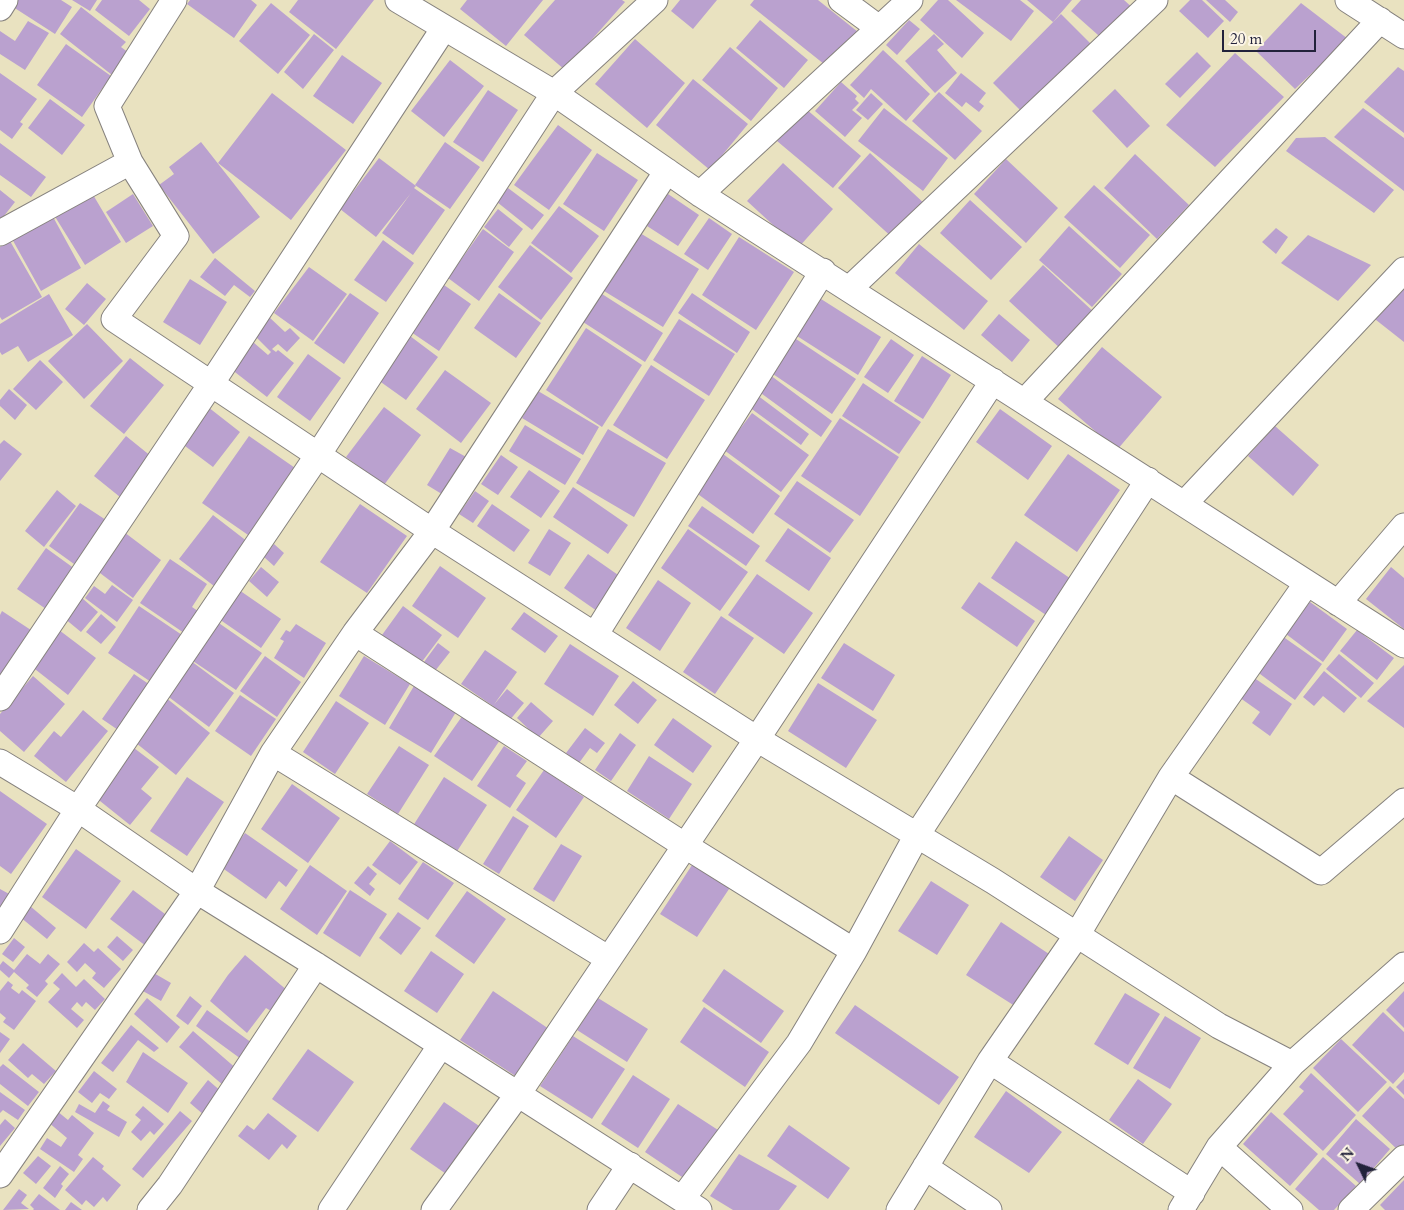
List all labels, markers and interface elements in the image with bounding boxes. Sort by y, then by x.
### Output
scale bar [1224,20,1318,52]
text: 20 m [1230,29,1262,49]
north arrow [1334,1140,1384,1190]
text: N [1336,1144,1359,1166]

